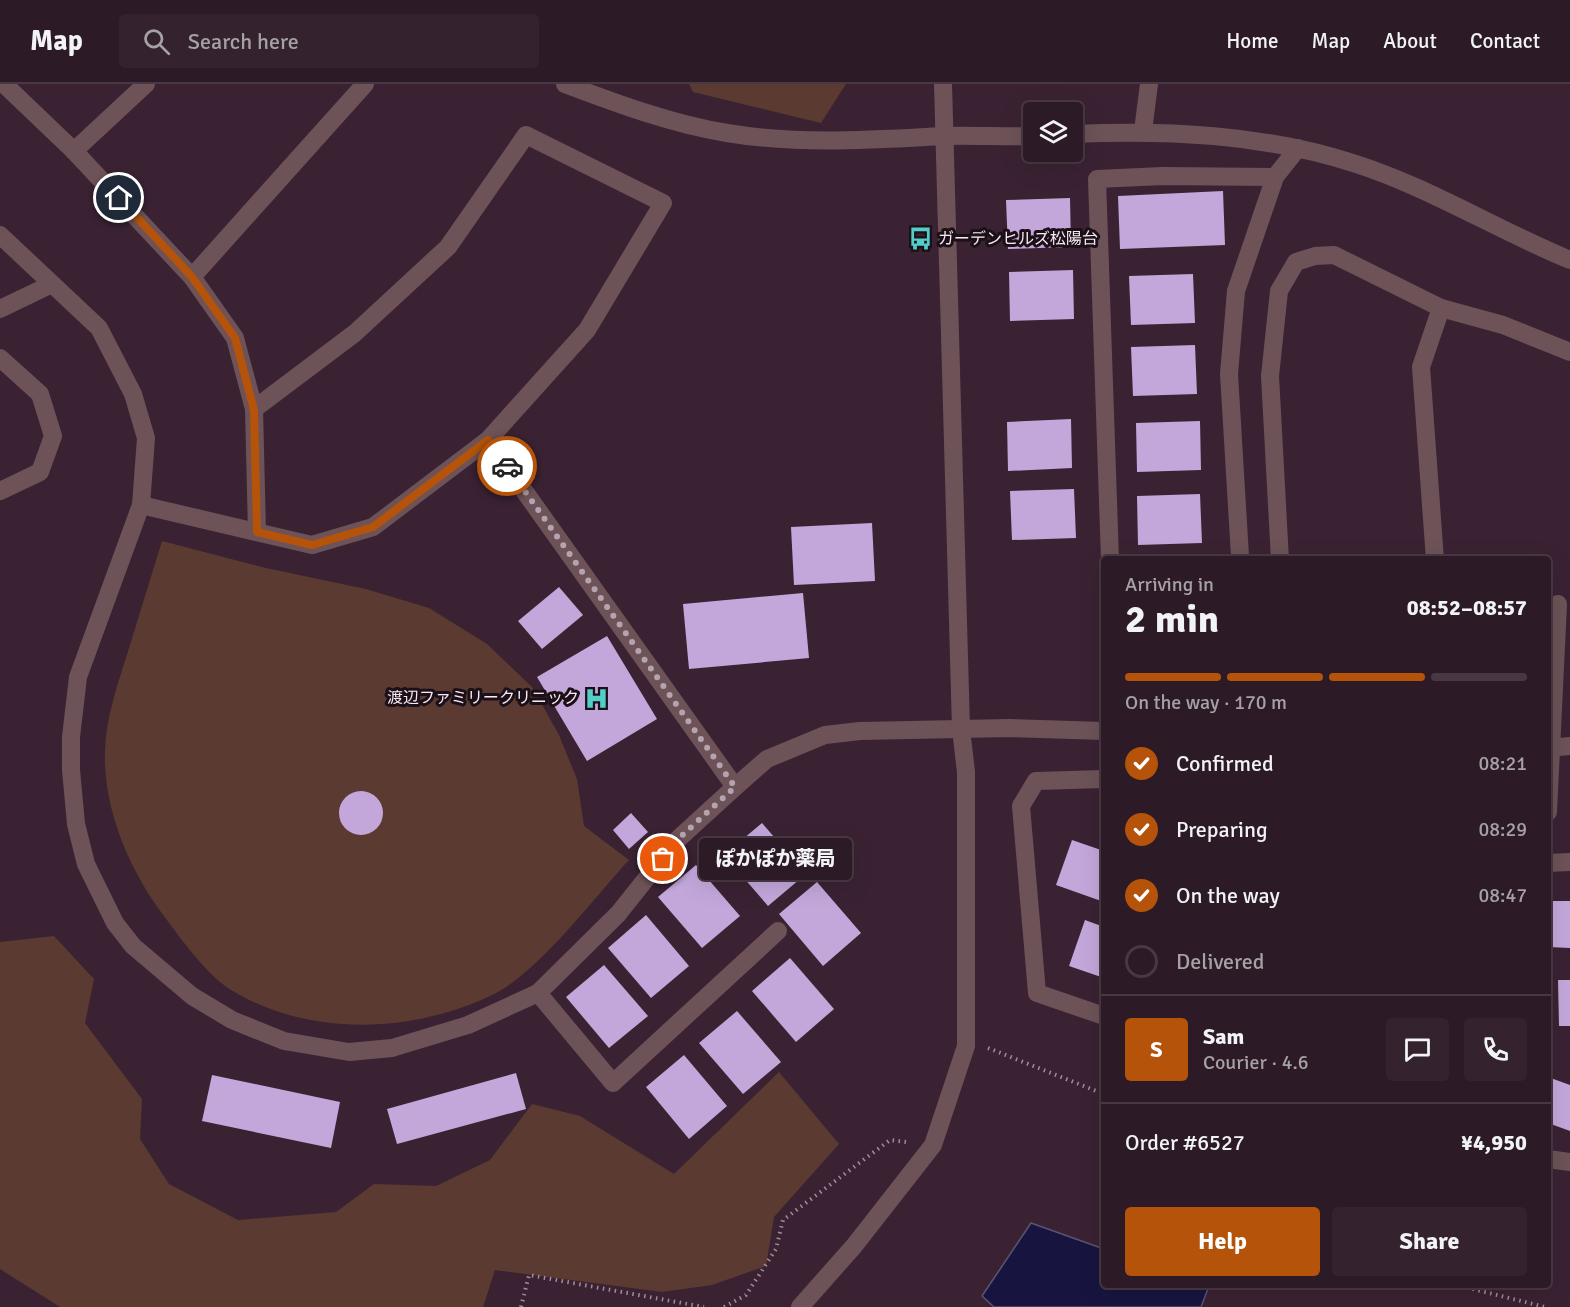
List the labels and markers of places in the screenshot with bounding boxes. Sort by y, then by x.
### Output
pin [93,172,144,223]
bus stop icon: ガーデンヒルズ松陽台 [907,226,933,252]
place label: ガーデンヒルズ松陽台 [938,229,1098,249]
hospital icon: 渡辺ファミリークリニック [584,685,610,711]
place label: 渡辺ファミリークリニック [387,688,579,708]
pin [637,833,688,884]
callout: ぽかぽか薬局 [699,838,852,880]

